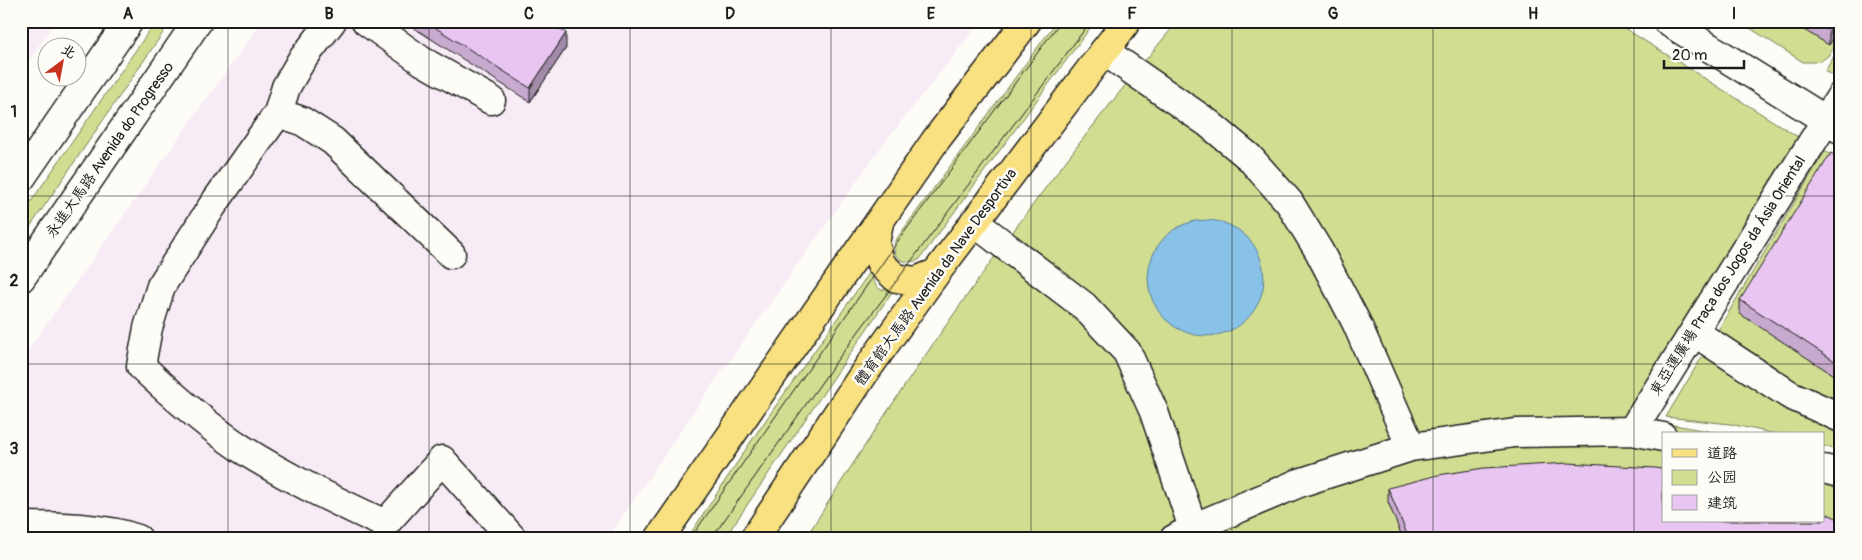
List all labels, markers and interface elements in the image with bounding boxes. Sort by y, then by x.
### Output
text: A [123,4,134,24]
text: B [324,4,334,24]
text: C [524,4,534,24]
text: D [725,4,735,24]
text: E [927,4,936,24]
text: F [1127,4,1137,24]
text: G [1328,4,1339,24]
text: H [1528,4,1538,24]
text: I [1732,4,1736,24]
north arrow [38,38,88,88]
scale bar [1664,38,1744,70]
text: 北 [58,40,79,62]
text: 20 m [1672,46,1707,65]
street label: 永進大馬路 Avenida do Progresso [42,58,178,242]
text: 1 [11,102,17,122]
street label: 東亞運廣場 Praça dos Jogos da Ásia Oriental [1646,153,1810,399]
street label: 體育館大馬路 Avenida da Nave Desportiva [851,165,1021,389]
text: 2 [10,271,19,291]
legend [1662,432,1824,522]
text: 3 [10,439,19,459]
text: 道路 [1707,444,1737,463]
text: 公园 [1707,468,1737,487]
text: 建筑 [1707,494,1737,513]

